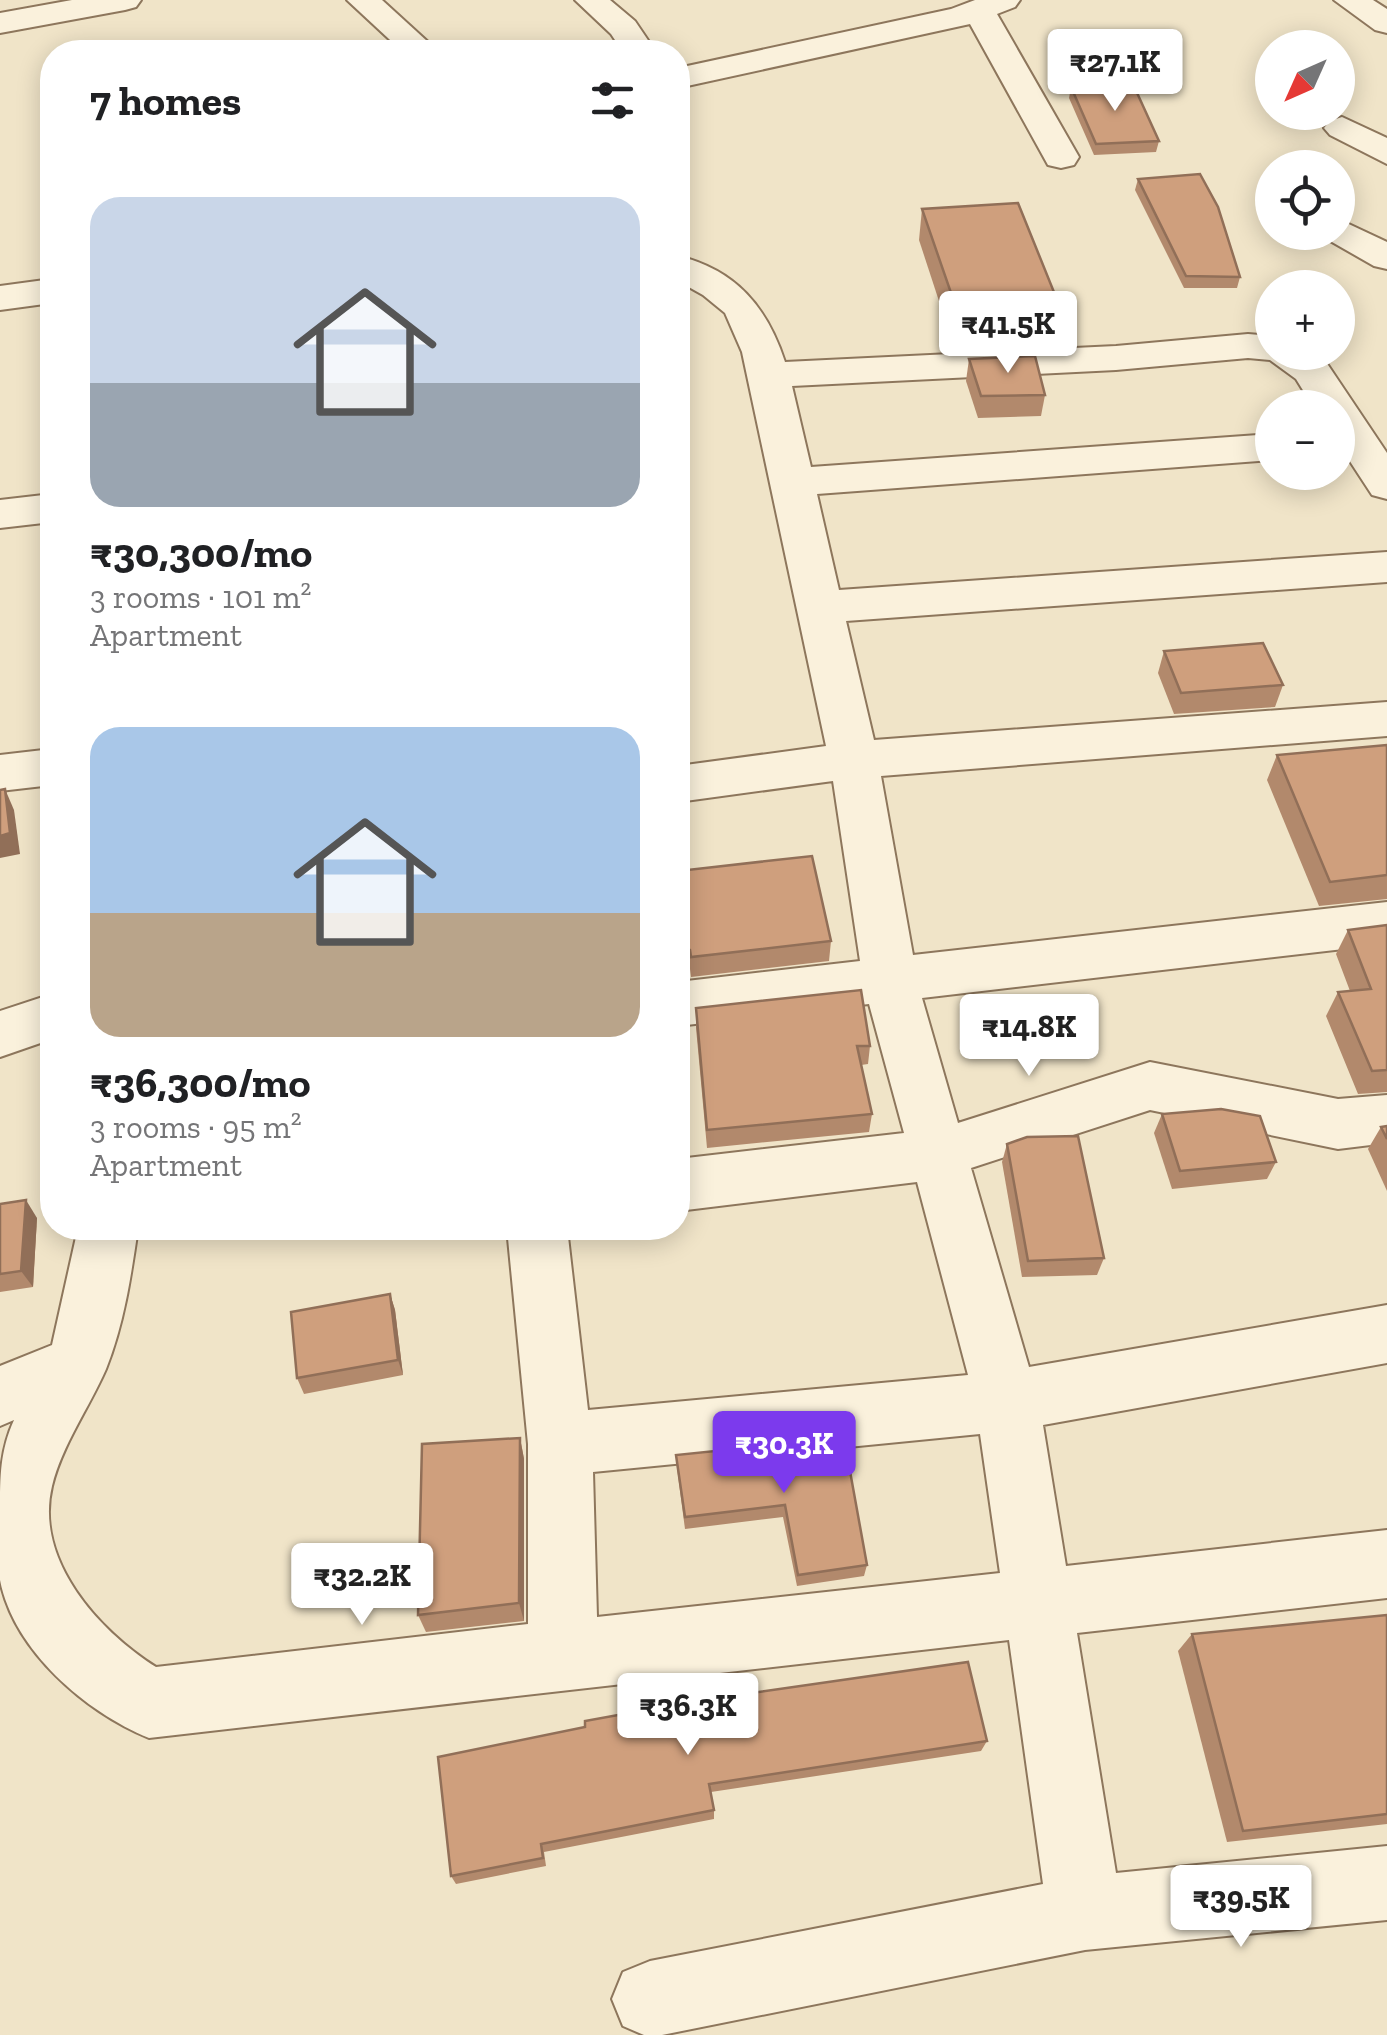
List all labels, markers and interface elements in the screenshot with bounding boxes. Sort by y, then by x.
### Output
pin: ₹27.1K [1034,29,1196,114]
north arrow [1255,30,1355,130]
map controls [1255,30,1355,490]
text: ₹27.1K [1070,42,1160,80]
icon: filters [585,73,640,128]
text: 7 homes [90,75,241,126]
button: locate [1255,150,1355,250]
icon: home [275,262,455,442]
button: + [1255,270,1355,370]
pin: ₹41.5K [927,291,1089,376]
text: ₹41.5K [961,304,1055,342]
button: − [1255,390,1355,490]
text: ₹30,300/mo [90,527,312,578]
text: 3 rooms · 101 m² [90,578,311,616]
text: Apartment [90,616,242,654]
icon: home [275,792,455,972]
pin: ₹14.8K [948,994,1110,1079]
text: ₹14.8K [982,1007,1076,1045]
text: ₹36,300/mo [90,1057,311,1108]
text: 3 rooms · 95 m² [90,1108,302,1146]
text: Apartment [90,1146,242,1184]
pin: ₹30.3K [703,1411,865,1496]
text: ₹30.3K [735,1424,833,1462]
pin: ₹32.2K [281,1543,443,1628]
text: ₹32.2K [313,1556,411,1594]
pin: ₹36.3K [607,1673,769,1758]
text: ₹36.3K [639,1686,737,1724]
pin: ₹39.5K [1160,1865,1322,1950]
text: ₹39.5K [1193,1878,1290,1916]

